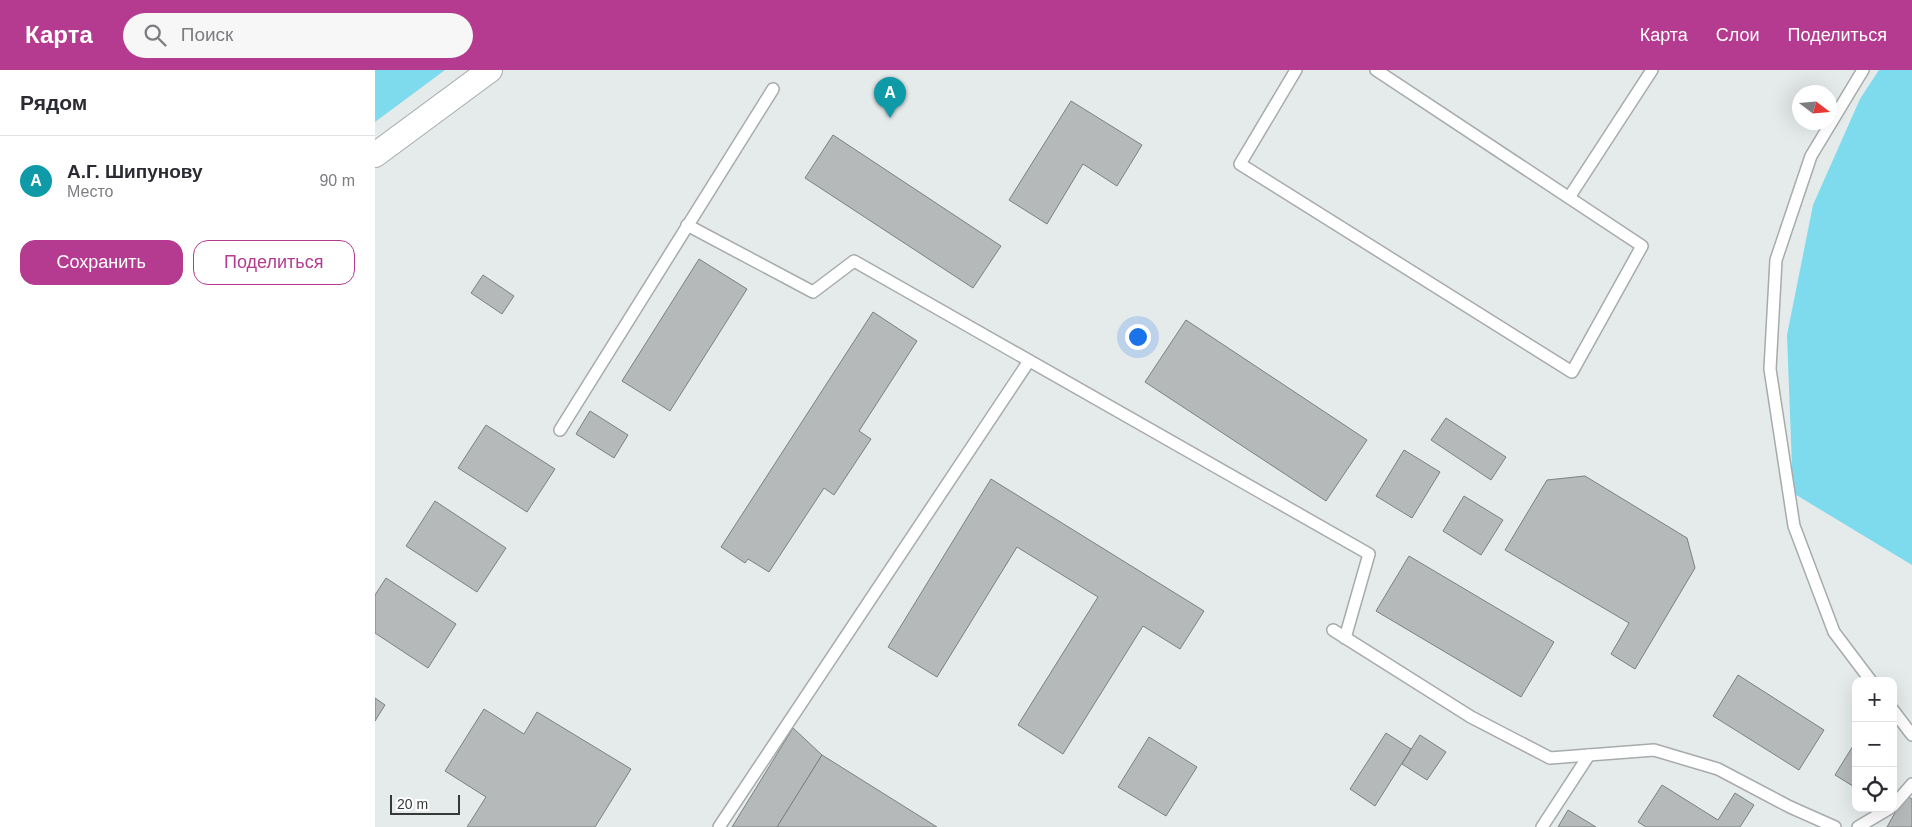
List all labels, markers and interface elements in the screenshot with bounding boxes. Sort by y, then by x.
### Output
search box [123,13,473,58]
text: Карта [25,21,93,48]
icon: search [141,21,169,49]
text: Поиск [181,24,233,45]
text: Карта [1640,25,1688,45]
text: Слои [1716,25,1760,45]
text: Поделиться [1788,25,1887,45]
pin: A [874,77,906,118]
north arrow [1792,85,1837,130]
text: Рядом [20,91,87,114]
text: А.Г. Шипунову [67,161,203,182]
text: A [30,172,42,189]
text: 90 m [319,172,355,189]
text: Место [67,183,113,200]
button: Сохранить [20,240,183,285]
button: Поделиться [193,240,355,285]
your location [1125,324,1151,350]
map controls [1852,677,1897,812]
button: + [1852,677,1897,722]
button: − [1852,722,1897,767]
button: locate [1852,767,1897,812]
scale bar [390,792,460,815]
text: 20 m [397,796,428,812]

